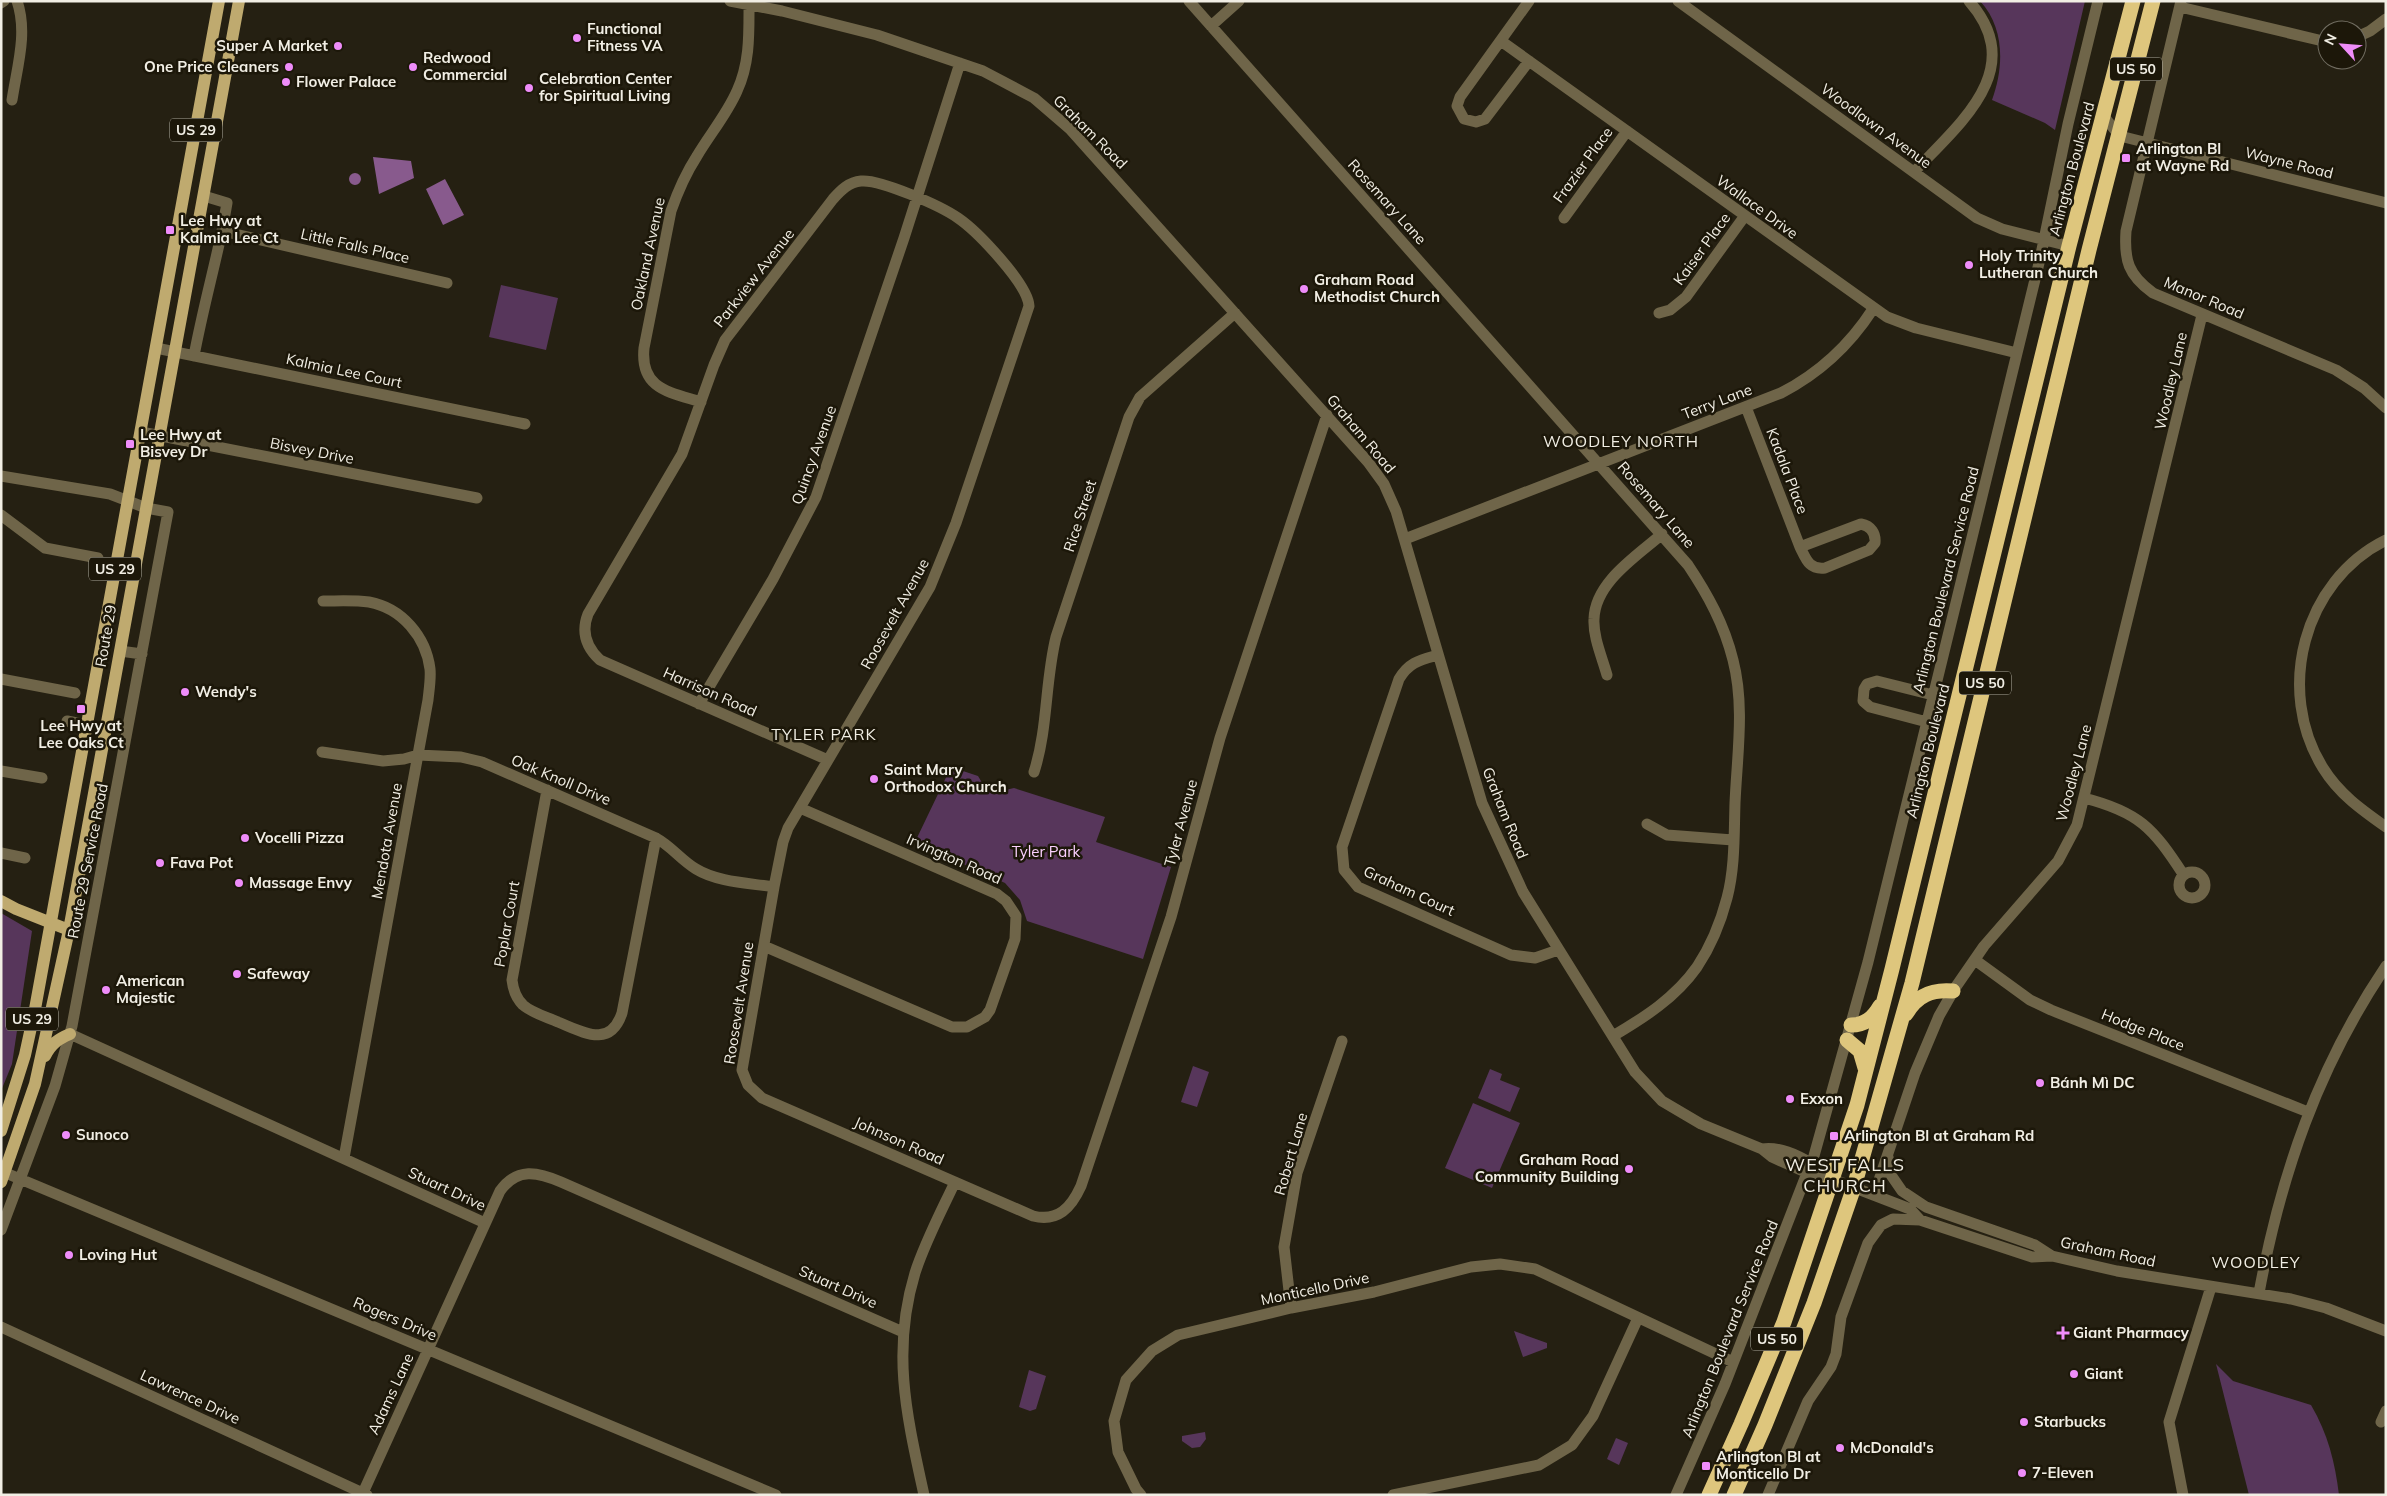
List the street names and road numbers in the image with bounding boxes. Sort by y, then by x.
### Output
road number: US 50 [2110,58,2162,80]
street label: Woodlawn Avenue [1817,79,1935,172]
street label: Graham Road [1049,91,1131,173]
street label: Arlington Boulevard [2044,100,2099,238]
road number: US 29 [170,118,222,142]
street label: Frazier Place [1549,123,1617,206]
street label: Wayne Road [2243,142,2335,183]
street label: Rosemary Lane [1344,155,1431,248]
street label: Wallace Drive [1713,171,1802,243]
street label: Oakland Avenue [626,196,669,312]
street label: Kaiser Place [1669,209,1734,289]
street label: Little Falls Place [299,224,411,267]
street label: Parkview Avenue [709,225,798,331]
street label: Manor Road [2161,272,2247,323]
street label: Woodley Lane [2150,330,2191,432]
street label: Kalmia Lee Court [284,349,404,392]
street label: Terry Lane [1679,380,1754,424]
street label: Graham Road [1323,390,1400,477]
street label: Quincy Avenue [787,403,840,507]
street label: Kadala Place [1762,425,1813,517]
street label: Bisvey Drive [269,433,356,468]
street label: Rosemary Lane [1614,458,1699,552]
street label: Arlington Boulevard Service Road [1908,464,1983,695]
street label: Rice Street [1059,477,1100,554]
street label: Roosevelt Avenue [856,555,933,673]
road number: US 29 [89,558,141,580]
street label: Route 29 [91,603,120,668]
street label: Harrison Road [660,662,760,721]
road number: US 50 [1959,671,2011,694]
street label: Arlington Boulevard [1902,682,1953,820]
street label: Woodley Lane [2051,722,2096,823]
street label: Oak Knoll Drive [509,750,614,809]
street label: Graham Road [1478,764,1532,861]
street label: Tyler Avenue [1160,777,1201,868]
street label: Mendota Avenue [367,781,406,901]
street label: Route 29 Service Road [63,782,112,940]
street label: Irvington Road [904,829,1005,888]
street label: Graham Court [1361,861,1458,920]
street label: Poplar Court [490,879,523,968]
street label: Roosevelt Avenue [719,940,758,1066]
street label: Hodge Place [2099,1004,2188,1055]
road number: US 29 [6,1008,58,1030]
street label: Robert Lane [1270,1110,1311,1197]
street label: Johnson Road [851,1112,947,1169]
street label: Stuart Drive [405,1162,489,1215]
street label: Arlington Boulevard Service Road [1677,1217,1782,1440]
street label: Graham Road [2059,1232,2158,1271]
street label: Stuart Drive [796,1261,880,1312]
street label: Monticello Drive [1259,1268,1371,1309]
street label: Rogers Drive [351,1292,440,1345]
road number: US 50 [1751,1328,1803,1350]
street label: Adams Lane [363,1350,418,1438]
street label: Lawrence Drive [137,1365,243,1428]

